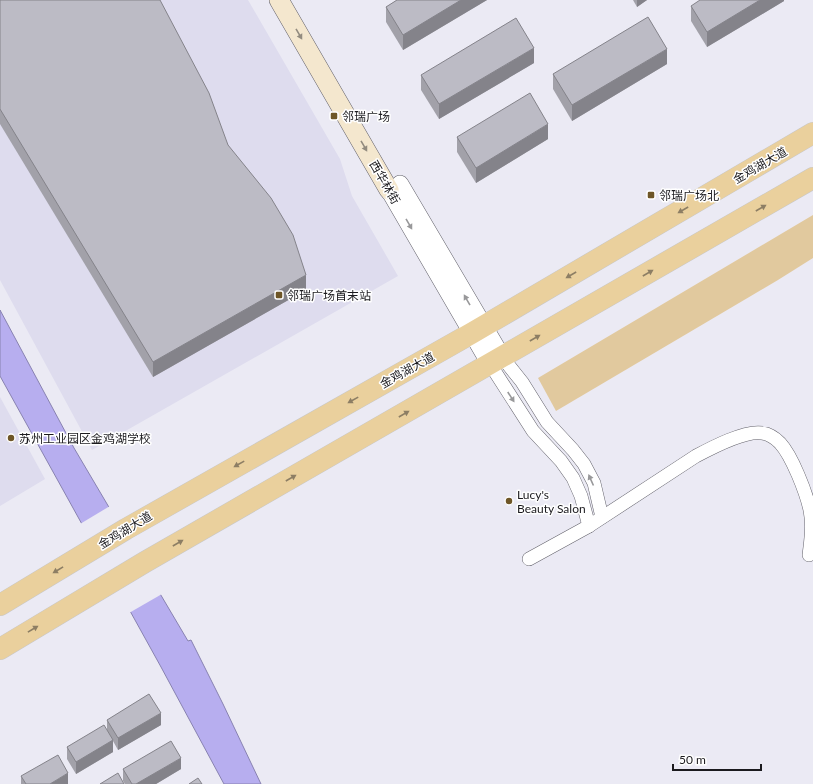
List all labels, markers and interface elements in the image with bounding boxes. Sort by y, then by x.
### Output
one-way arrow [295,28,302,40]
place label: 邻瑞广场 [342,109,390,124]
marker: 邻瑞广场 [329,111,339,121]
one-way arrow [360,140,367,152]
street label: 金鸡湖大道 [730,144,790,186]
street label: 西华林街 [367,157,403,207]
place label: 邻瑞广场北 [659,188,719,203]
marker: 邻瑞广场北 [646,190,656,200]
one-way arrow [755,205,767,212]
one-way arrow [677,206,689,213]
one-way arrow [405,218,412,230]
one-way arrow [642,269,654,276]
one-way arrow [565,272,577,279]
place label: 邻瑞广场首末站 [287,288,371,303]
marker: 邻瑞广场首末站 [274,290,284,300]
one-way arrow [464,294,471,306]
one-way arrow [529,334,541,341]
street label: 金鸡湖大道 [377,349,437,391]
one-way arrow [507,392,515,402]
one-way arrow [347,397,359,404]
one-way arrow [398,410,410,417]
place label: 苏州工业园区金鸡湖学校 [19,431,151,446]
marker: 苏州工业园区金鸡湖学校 [6,433,16,443]
one-way arrow [234,461,245,468]
one-way arrow [588,473,594,485]
one-way arrow [285,475,297,482]
place label: Lucy's Beauty Salon [517,487,586,516]
marker: Lucy's Beauty Salon [504,496,514,506]
street label: 金鸡湖大道 [95,508,155,552]
one-way arrow [172,540,184,546]
one-way arrow [52,567,64,574]
one-way arrow [27,626,39,633]
scale bar [673,746,761,772]
text: 50 m [679,752,706,767]

